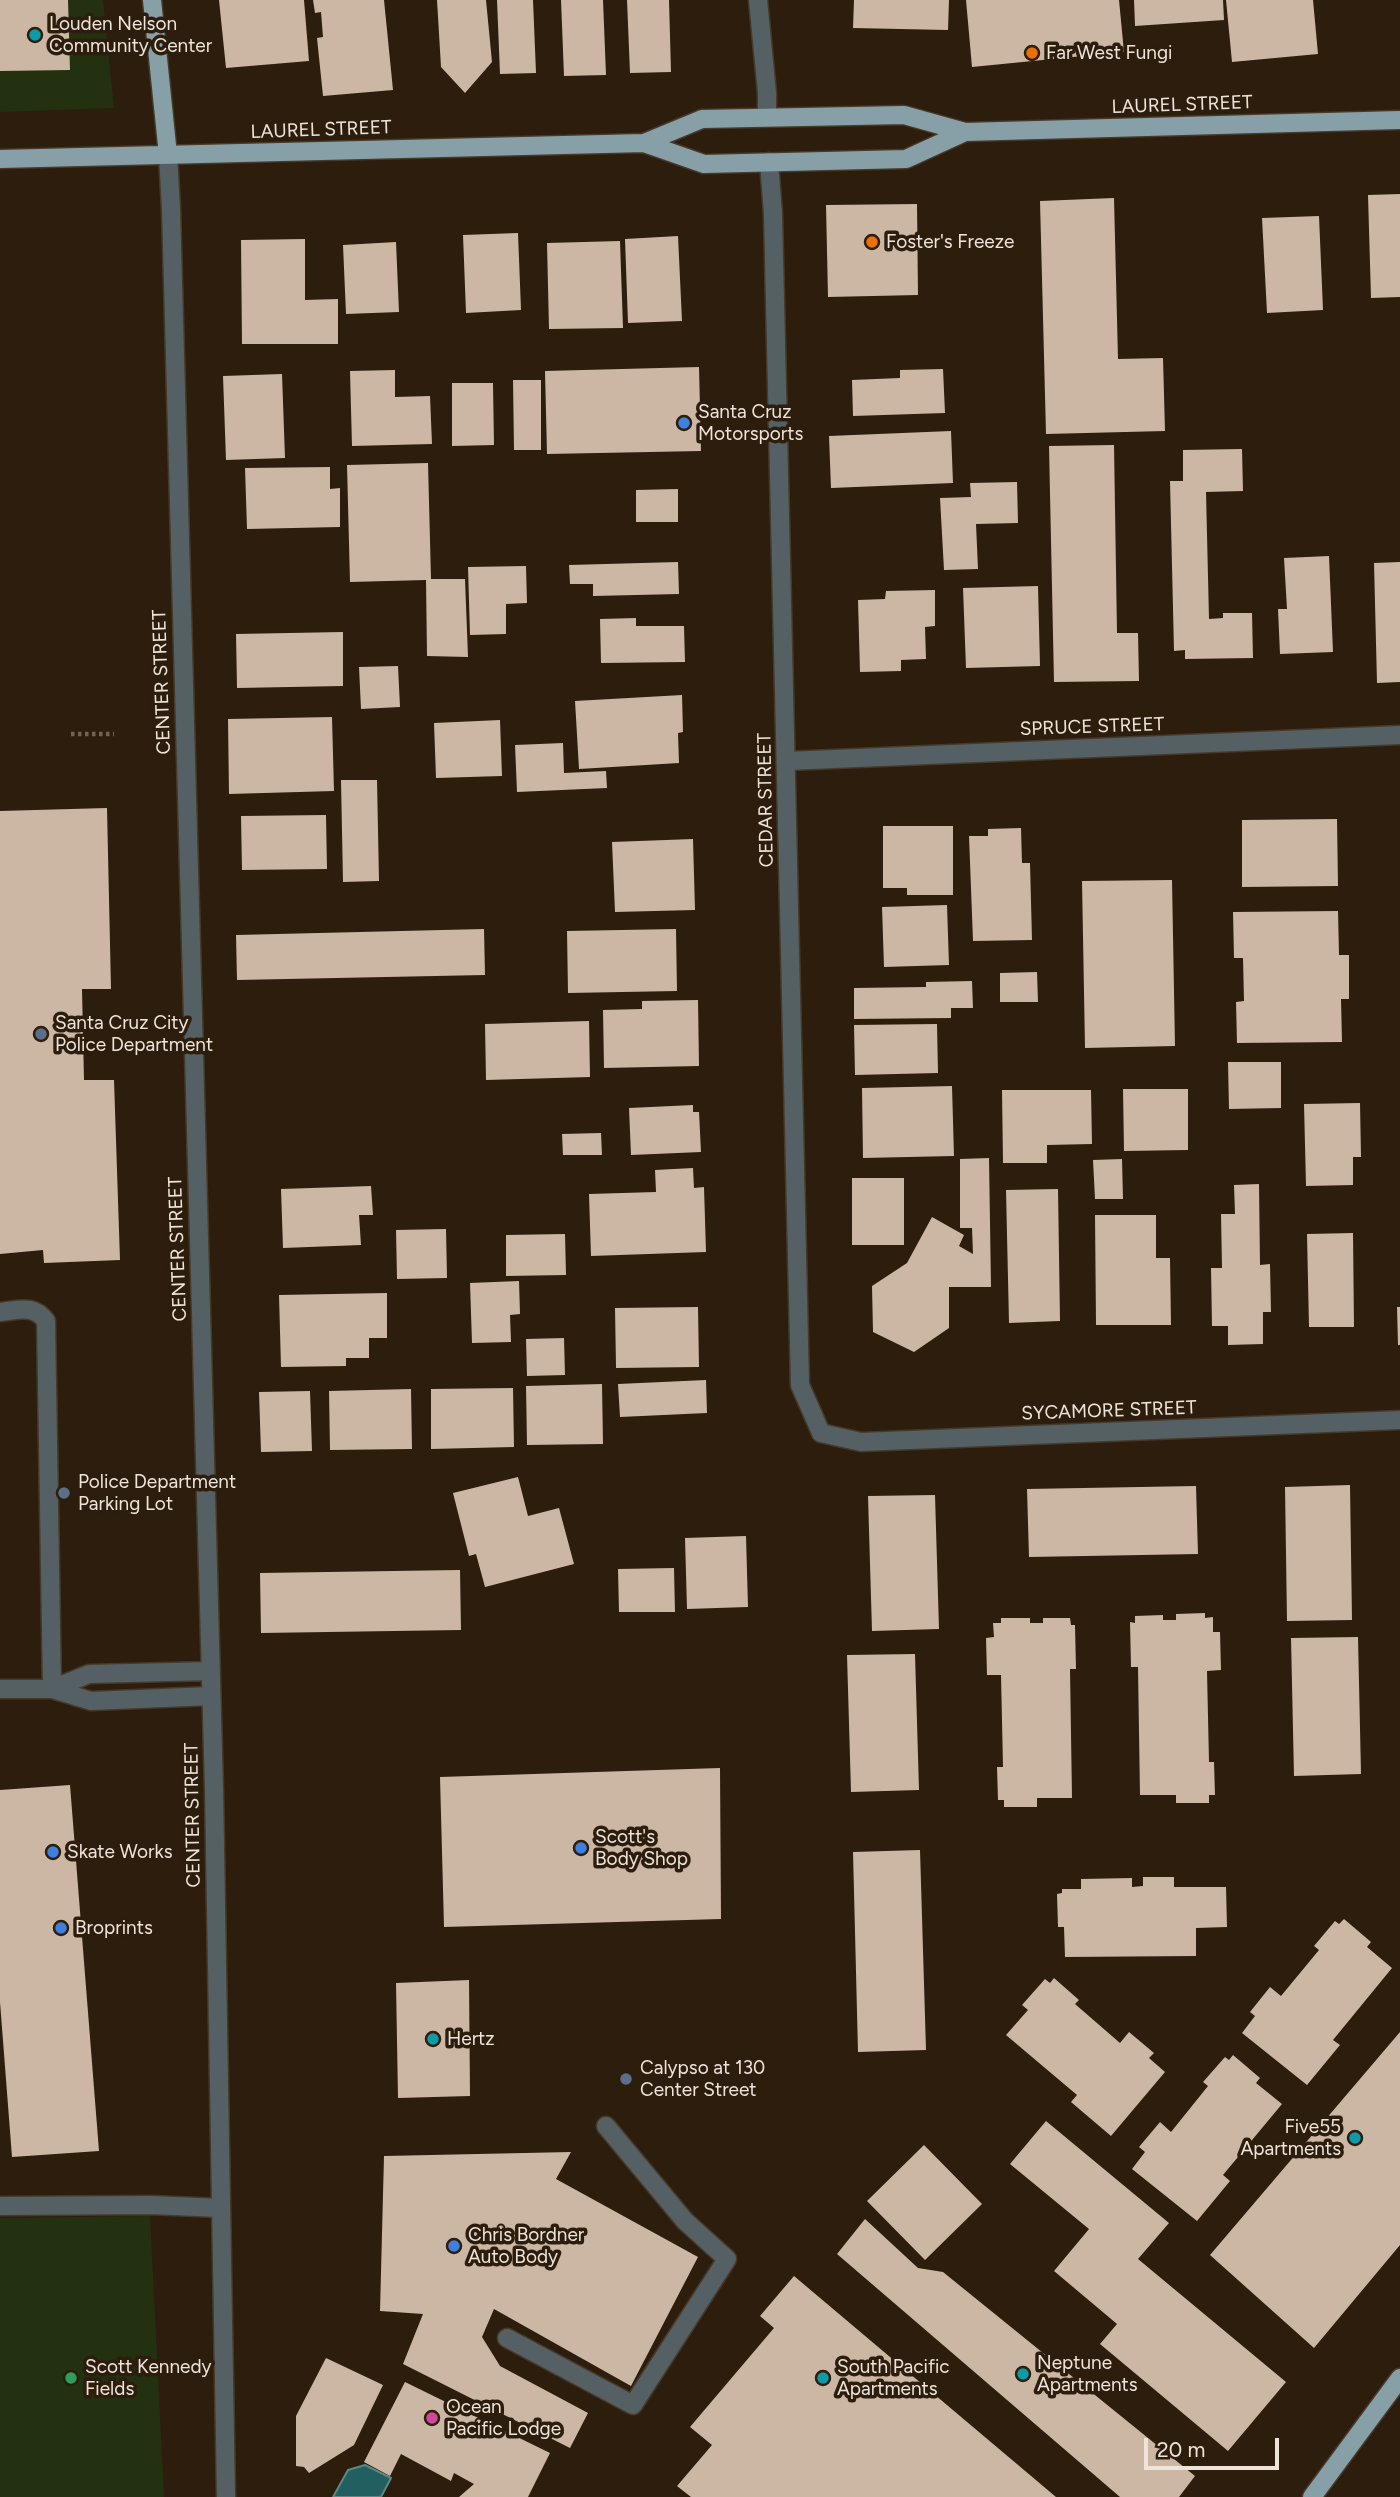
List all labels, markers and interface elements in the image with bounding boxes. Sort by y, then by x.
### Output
place label: Louden Nelson Community Center [49,13,212,57]
marker: Louden Nelson Community Center [27,27,43,43]
place label: Far West Fungi [1046,42,1172,64]
marker: Far West Fungi [1024,45,1040,61]
street label: LAUREL STREET [1111,91,1253,119]
street label: LAUREL STREET [250,116,392,144]
place label: Foster's Freeze [886,231,1014,253]
marker: Foster's Freeze [864,234,880,250]
place label: Santa Cruz Motorsports [698,401,803,445]
marker: Santa Cruz Motorsports [676,415,692,431]
street label: CENTER STREET [148,609,176,755]
street label: SPRUCE STREET [1019,713,1165,741]
street label: CEDAR STREET [753,733,779,867]
place label: Santa Cruz City Police Department [55,1012,213,1056]
marker: Santa Cruz City Police Department [33,1026,49,1042]
street label: CENTER STREET [164,1176,192,1322]
street label: SYCAMORE STREET [1021,1397,1197,1425]
place label: Police Department Parking Lot [78,1471,236,1515]
marker: Police Department Parking Lot [56,1485,72,1501]
street label: CENTER STREET [180,1742,206,1888]
place label: Scott's Body Shop [595,1826,688,1870]
marker: Scott's Body Shop [573,1840,589,1856]
place label: Skate Works [67,1841,173,1863]
marker: Skate Works [45,1844,61,1860]
place label: Broprints [75,1917,153,1939]
marker: Broprints [53,1920,69,1936]
place label: Hertz [447,2028,495,2050]
marker: Hertz [425,2031,441,2047]
place label: Calypso at 130 Center Street [640,2057,765,2101]
marker: Calypso at 130 Center Street [618,2071,634,2087]
place label: Five55 Apartments [1240,2116,1341,2160]
marker: Five55 Apartments [1347,2130,1363,2146]
place label: Chris Bordner Auto Body [468,2224,584,2268]
marker: Chris Bordner Auto Body [446,2238,462,2254]
place label: Neptune Apartments [1037,2352,1138,2396]
place label: Scott Kennedy Fields [85,2356,212,2400]
place label: South Pacific Apartments [837,2356,950,2400]
marker: Neptune Apartments [1015,2366,1031,2382]
marker: Scott Kennedy Fields [63,2370,79,2386]
marker: South Pacific Apartments [815,2370,831,2386]
place label: Ocean Pacific Lodge [446,2396,561,2440]
marker: Ocean Pacific Lodge [424,2410,440,2426]
scale bar [1148,2424,1283,2468]
text: 20 m [1157,2437,1205,2462]

